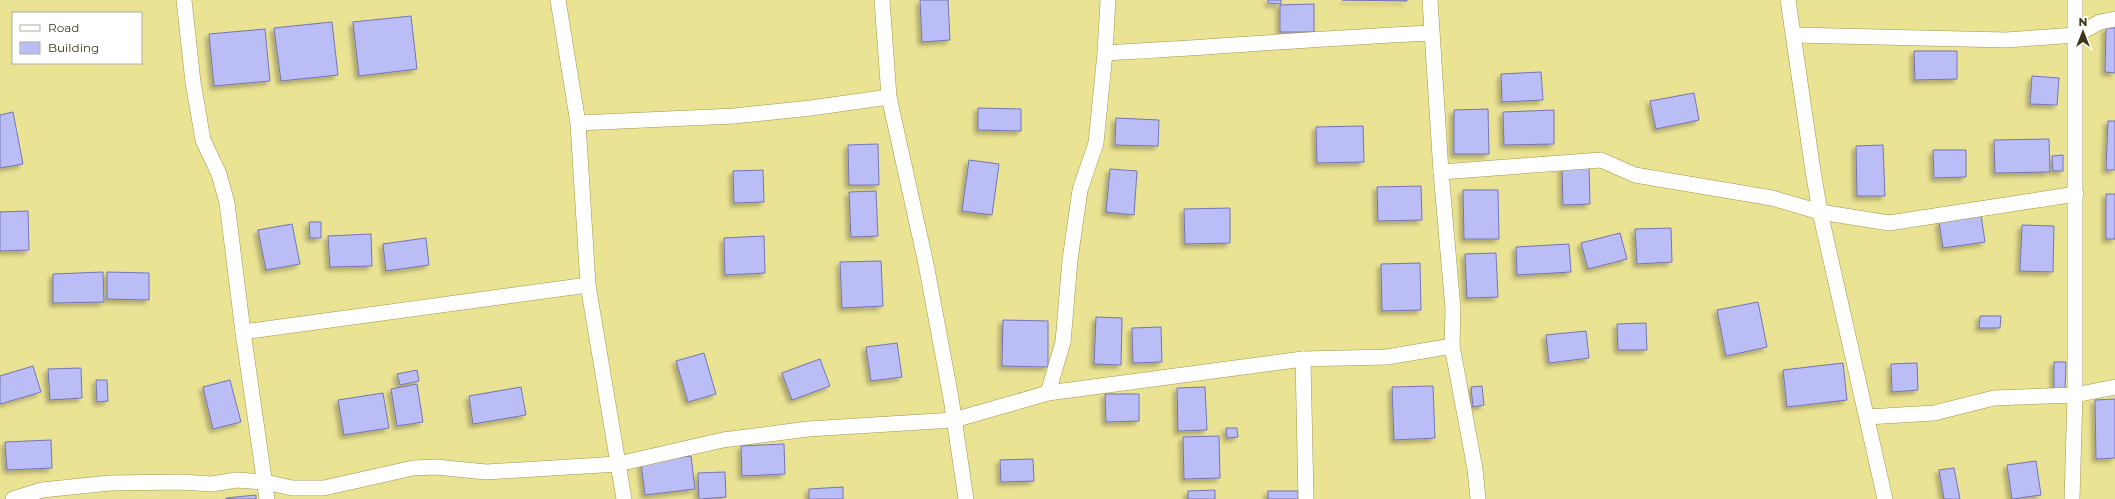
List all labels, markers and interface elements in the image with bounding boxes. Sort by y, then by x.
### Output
legend [12,12,142,64]
north arrow [2063,12,2103,52]
text: N [2079,15,2087,29]
text: Road [48,20,79,35]
text: Building [48,40,99,55]

